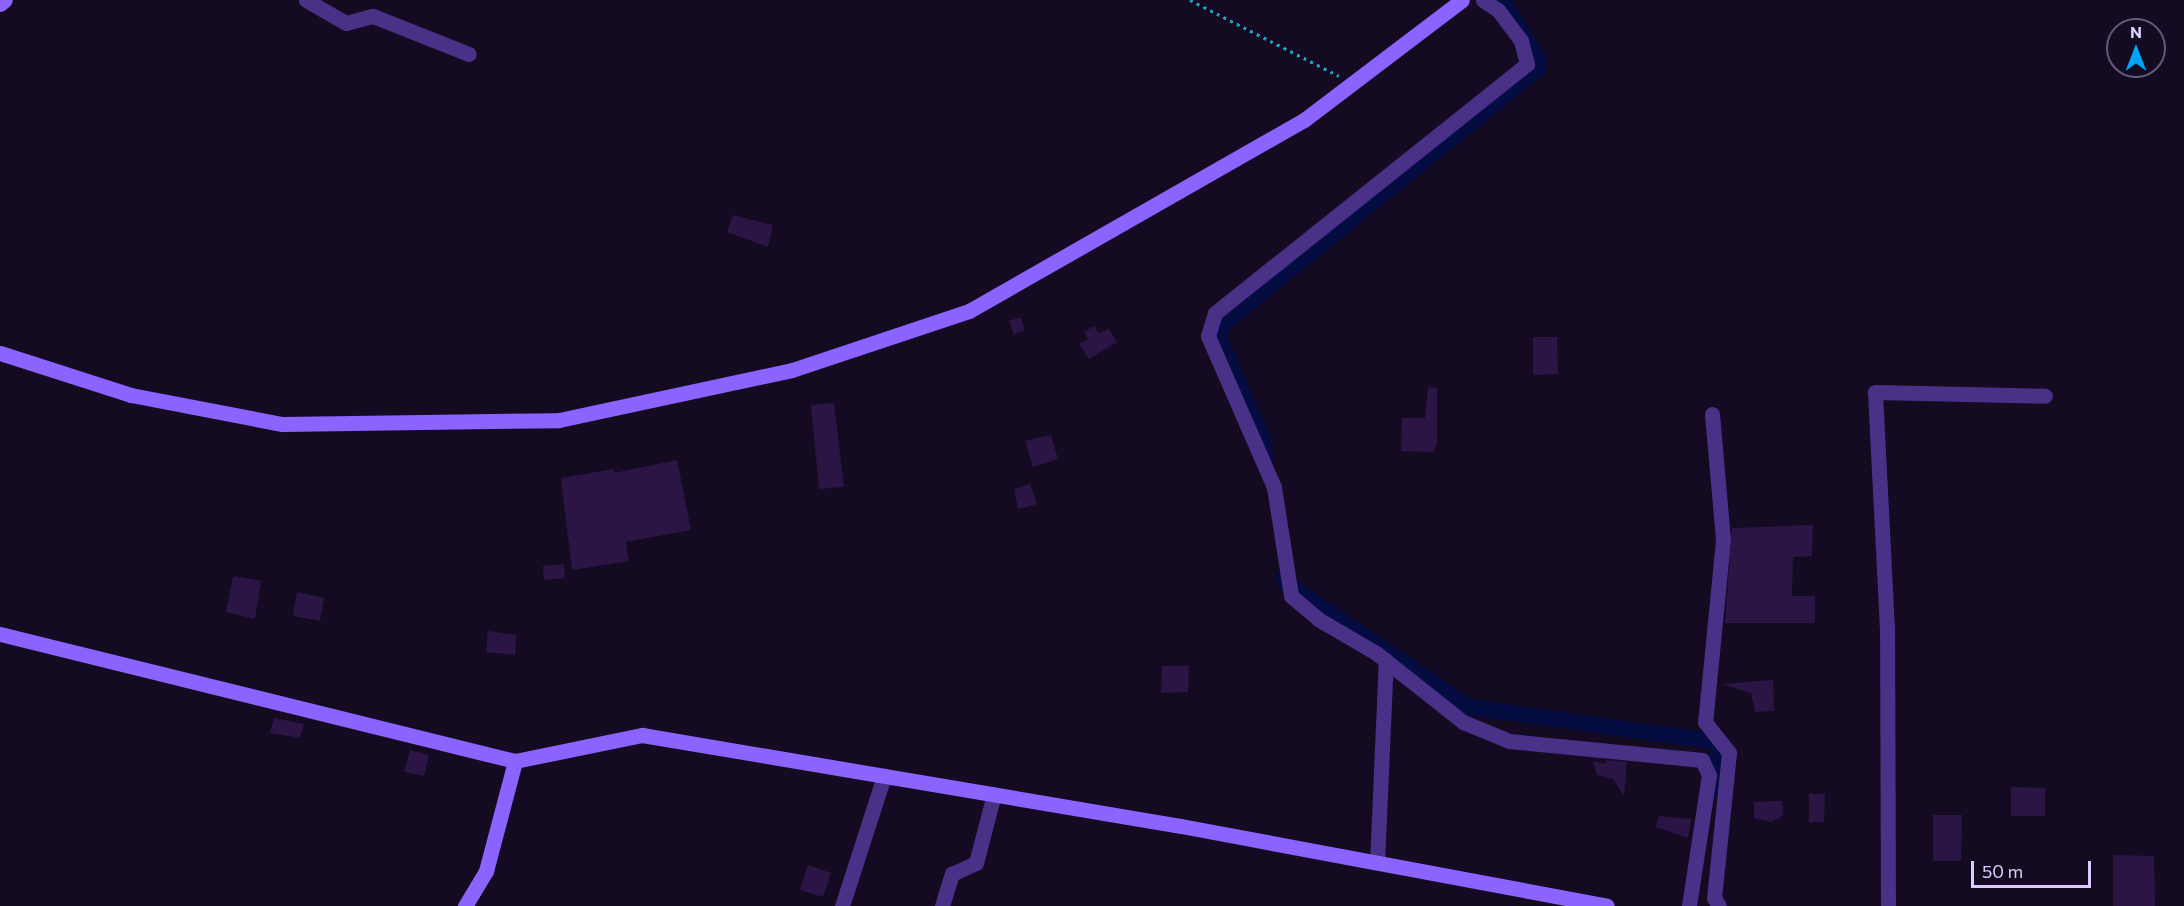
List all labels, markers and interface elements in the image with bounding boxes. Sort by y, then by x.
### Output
north arrow [2106,18,2166,78]
text: N [2130,22,2142,41]
scale bar [1974,849,2094,887]
text: 50 m [1982,860,2023,882]

